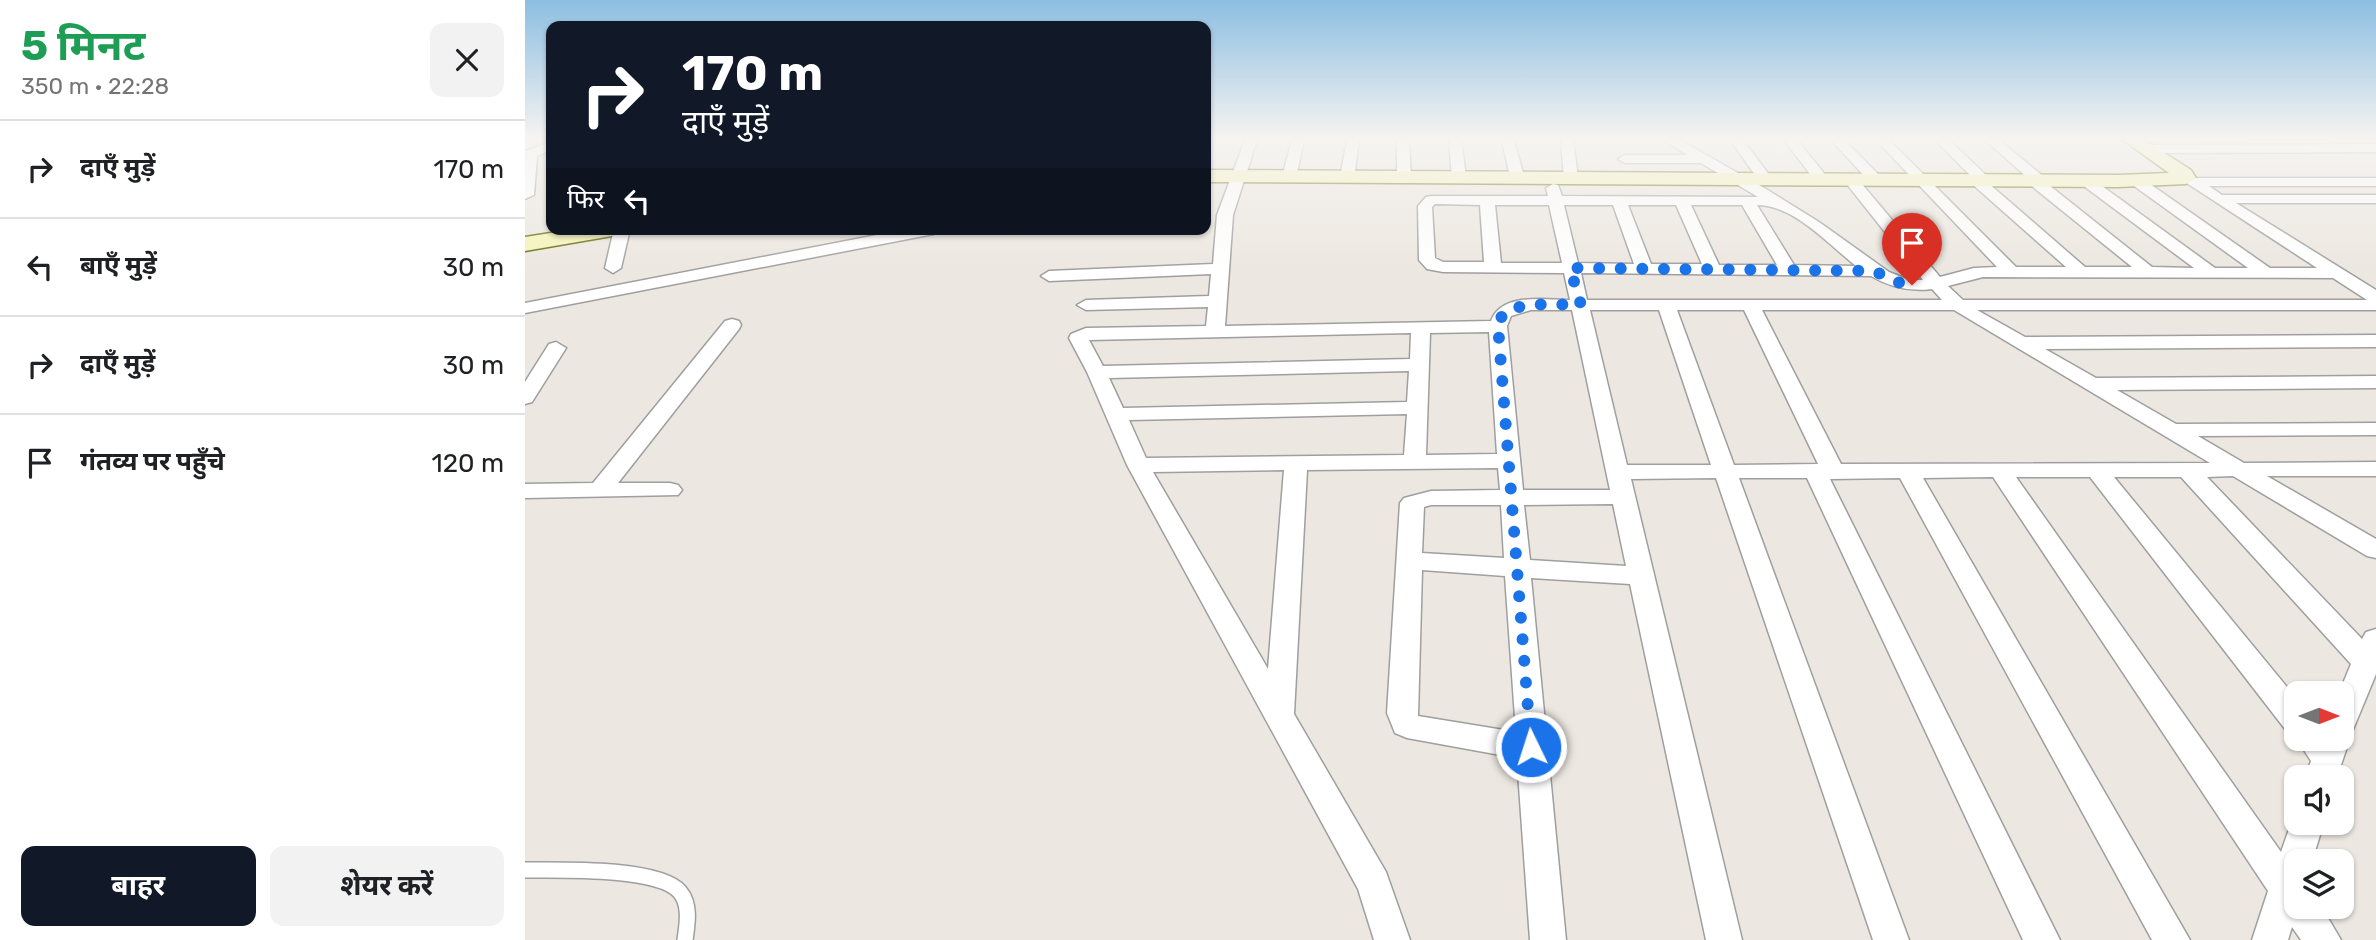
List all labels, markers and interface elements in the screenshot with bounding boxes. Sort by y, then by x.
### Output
text: 5 मिनट [21,21,145,71]
button: close [430,23,504,97]
text: 170 m [682,44,823,102]
icon: right [567,49,658,140]
text: 350 m · 22:28 [21,72,169,100]
text: दाएँ मुड़ें [682,103,769,141]
icon: right [21,150,59,188]
text: दाएँ मुड़ें [80,152,155,183]
text: 170 m [434,154,504,185]
icon: left [618,182,656,220]
text: फिर [567,184,604,215]
pin [1882,213,1942,285]
icon: arrive [1893,224,1931,262]
icon: left [21,248,59,286]
text: बाएँ मुड़ें [80,250,157,281]
text: 30 m [442,252,504,283]
icon: right [21,346,59,384]
text: दाएँ मुड़ें [80,348,155,379]
text: 30 m [442,350,504,381]
icon: arrive [21,444,59,482]
text: गंतव्य पर पहुँचे [80,446,225,477]
text: 120 m [432,448,504,479]
north arrow [2284,681,2354,751]
map controls [2284,681,2354,919]
position arrow [1494,710,1568,784]
button: sound [2284,765,2354,835]
button: बाहर [21,846,256,926]
button: शेयर करें [270,846,504,926]
button: layers [2284,849,2354,919]

